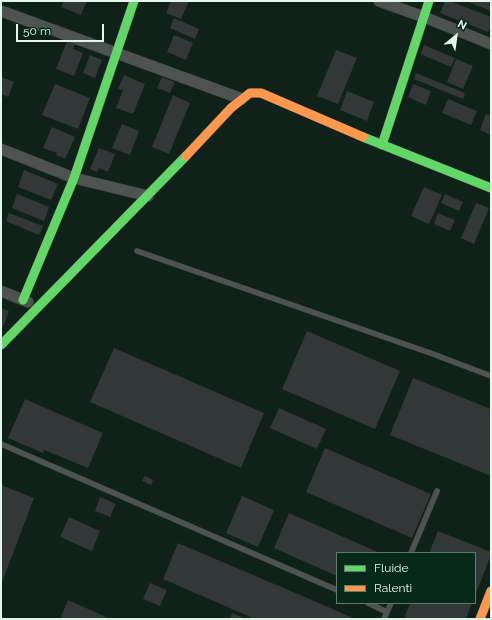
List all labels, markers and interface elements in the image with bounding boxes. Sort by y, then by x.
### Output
scale bar [18,16,106,42]
north arrow [436,16,476,56]
text: N [455,17,469,33]
text: 50 m [23,24,51,38]
legend [336,552,476,604]
text: Fluide [374,561,409,575]
text: Ralenti [374,581,412,595]

